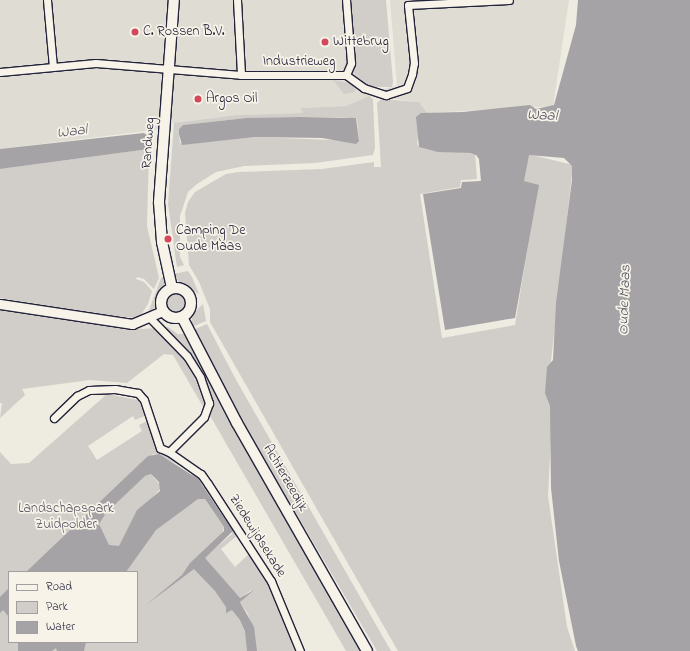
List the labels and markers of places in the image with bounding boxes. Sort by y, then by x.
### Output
place label: C. Rossen B.V. [143,24,225,40]
marker: C. Rossen B.V. [130,27,140,37]
place label: Wittebrug [333,34,389,50]
marker: Wittebrug [320,37,330,47]
place label: Argos Oil [206,91,257,107]
marker: Argos Oil [193,94,203,104]
place label: Camping De Oude Maas [176,223,245,256]
marker: Camping De Oude Maas [163,234,173,244]

